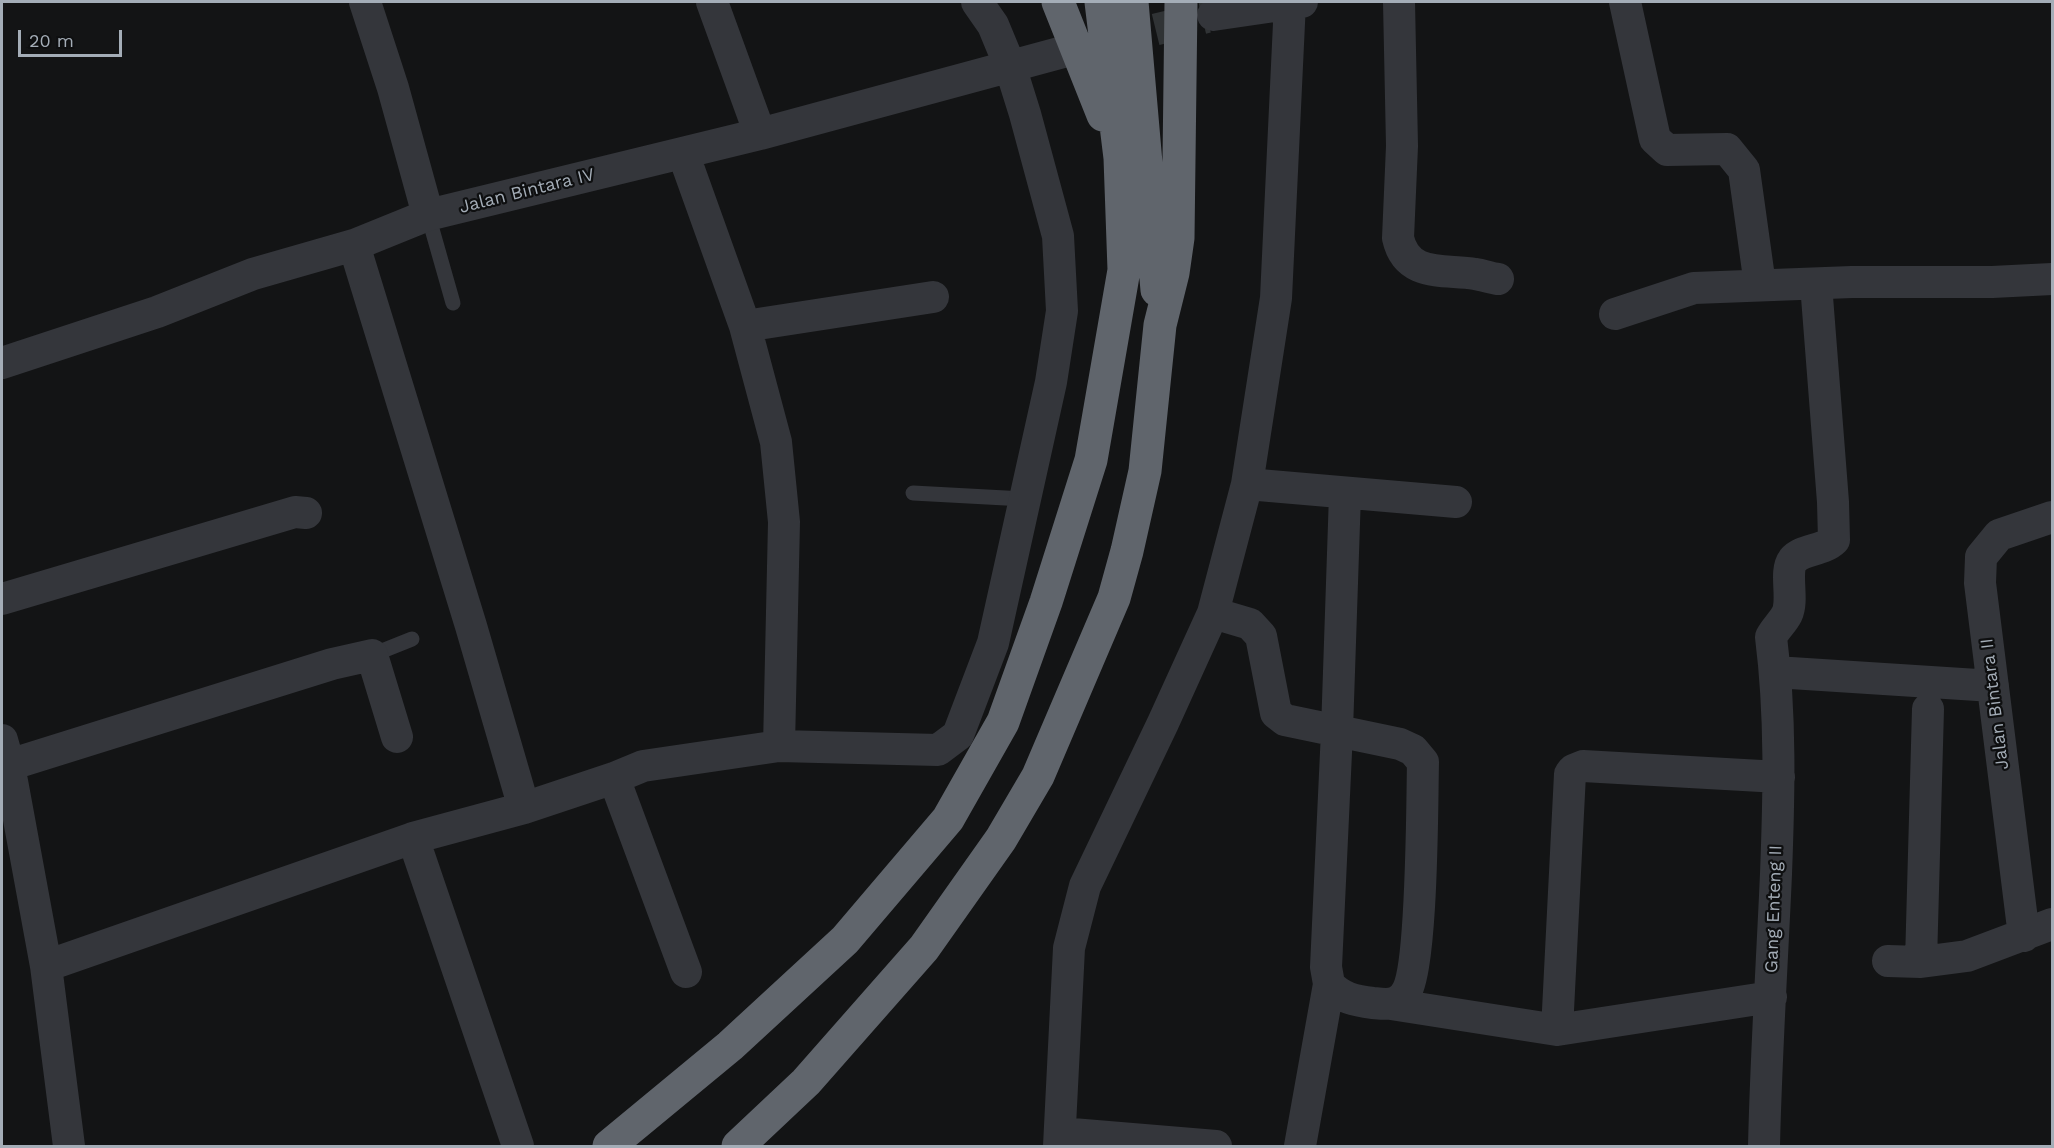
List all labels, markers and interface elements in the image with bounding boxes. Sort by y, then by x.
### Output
scale bar [21,18,124,56]
text: 20 m [29,30,74,51]
street label: Jalan Bintara IV [457,164,597,218]
street label: Jalan Bintara II [1976,637,2014,771]
street label: Gang Enteng II [1761,845,1787,973]

